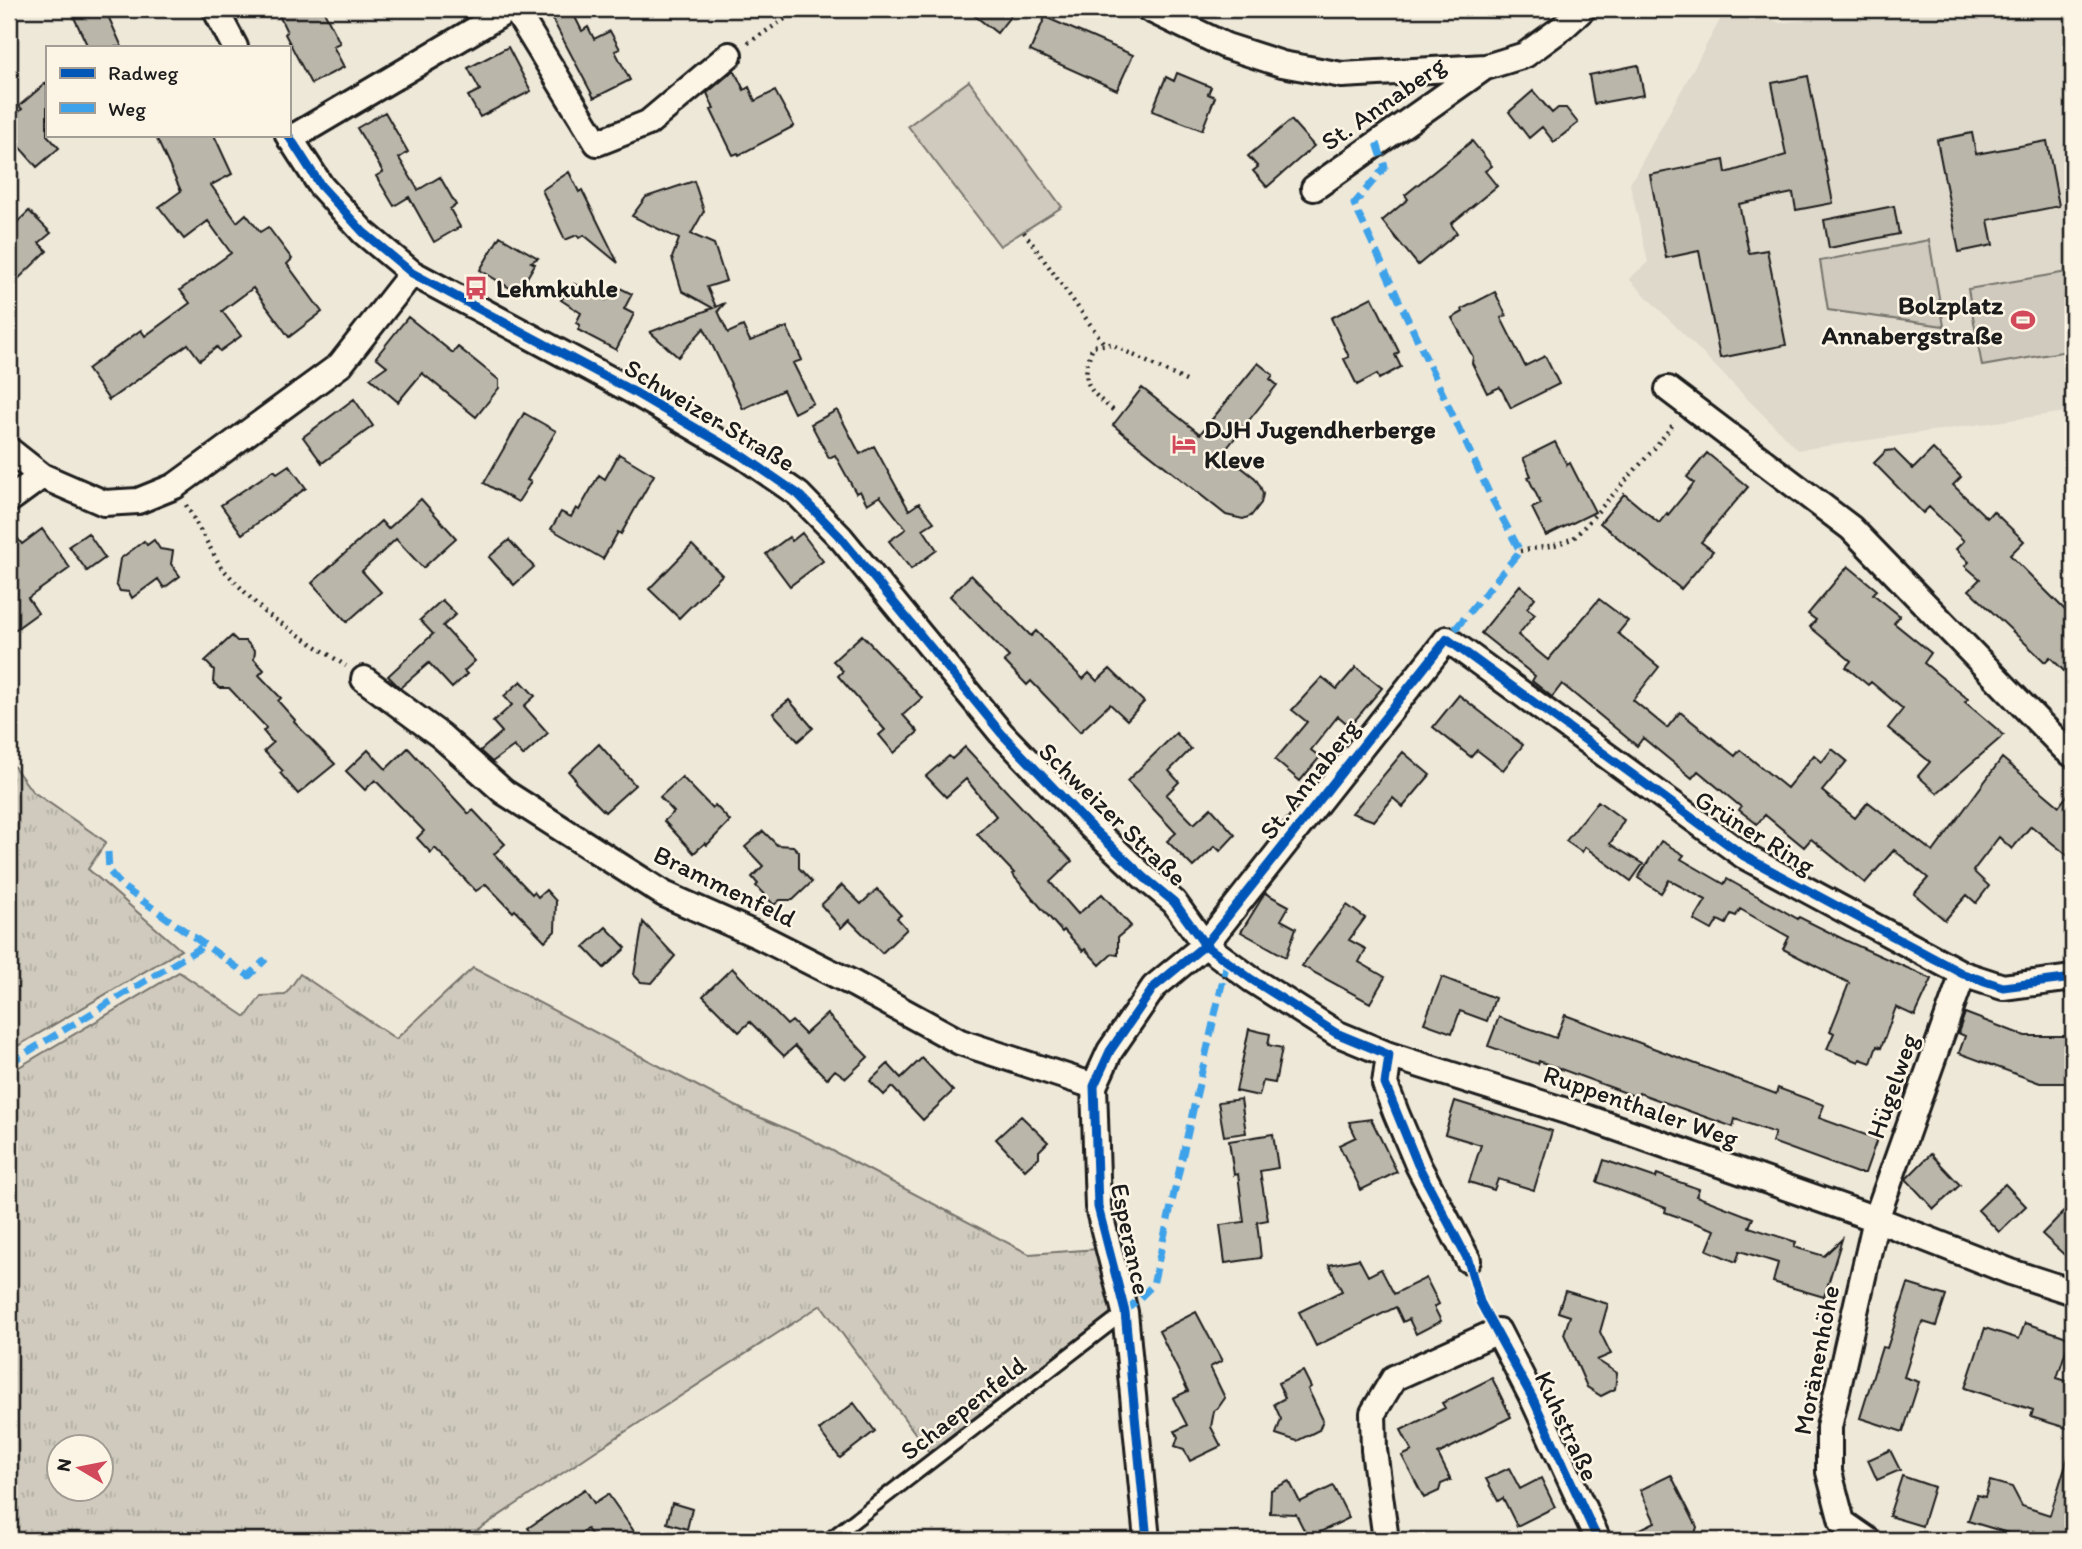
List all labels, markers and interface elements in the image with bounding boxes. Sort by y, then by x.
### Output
legend [46,46,290,136]
street label: St. Annaberg [1315,48,1452,158]
text: Radweg [108,60,178,85]
text: Weg [108,96,146,121]
place label: Lehmkuhle [496,272,618,304]
bus stop icon: Lehmkuhle [462,274,490,302]
place label: Bolzplatz Annabergstraße [1821,289,2004,351]
sports icon: Bolzplatz Annabergstraße [2009,306,2037,334]
street label: Schweizer Straße [619,351,801,479]
place label: DJH Jugendherberge Kleve [1204,413,1436,475]
hotel icon: DJH Jugendherberge Kleve [1170,430,1198,458]
street label: St. Annaberg [1252,712,1366,846]
street label: Schweizer Straße [1032,735,1194,893]
street label: Grüner Ring [1689,783,1822,882]
street label: Brammenfeld [649,838,802,935]
street label: Hügelweg [1859,1029,1925,1143]
street label: Ruppenthaler Weg [1539,1058,1743,1155]
street label: Esperance [1104,1180,1158,1298]
street label: Moränenhöhe [1786,1282,1846,1438]
street label: Schaepenfeld [894,1349,1033,1467]
street label: Kuhstraße [1528,1366,1606,1486]
north arrow [46,1434,116,1504]
text: N [51,1457,76,1473]

